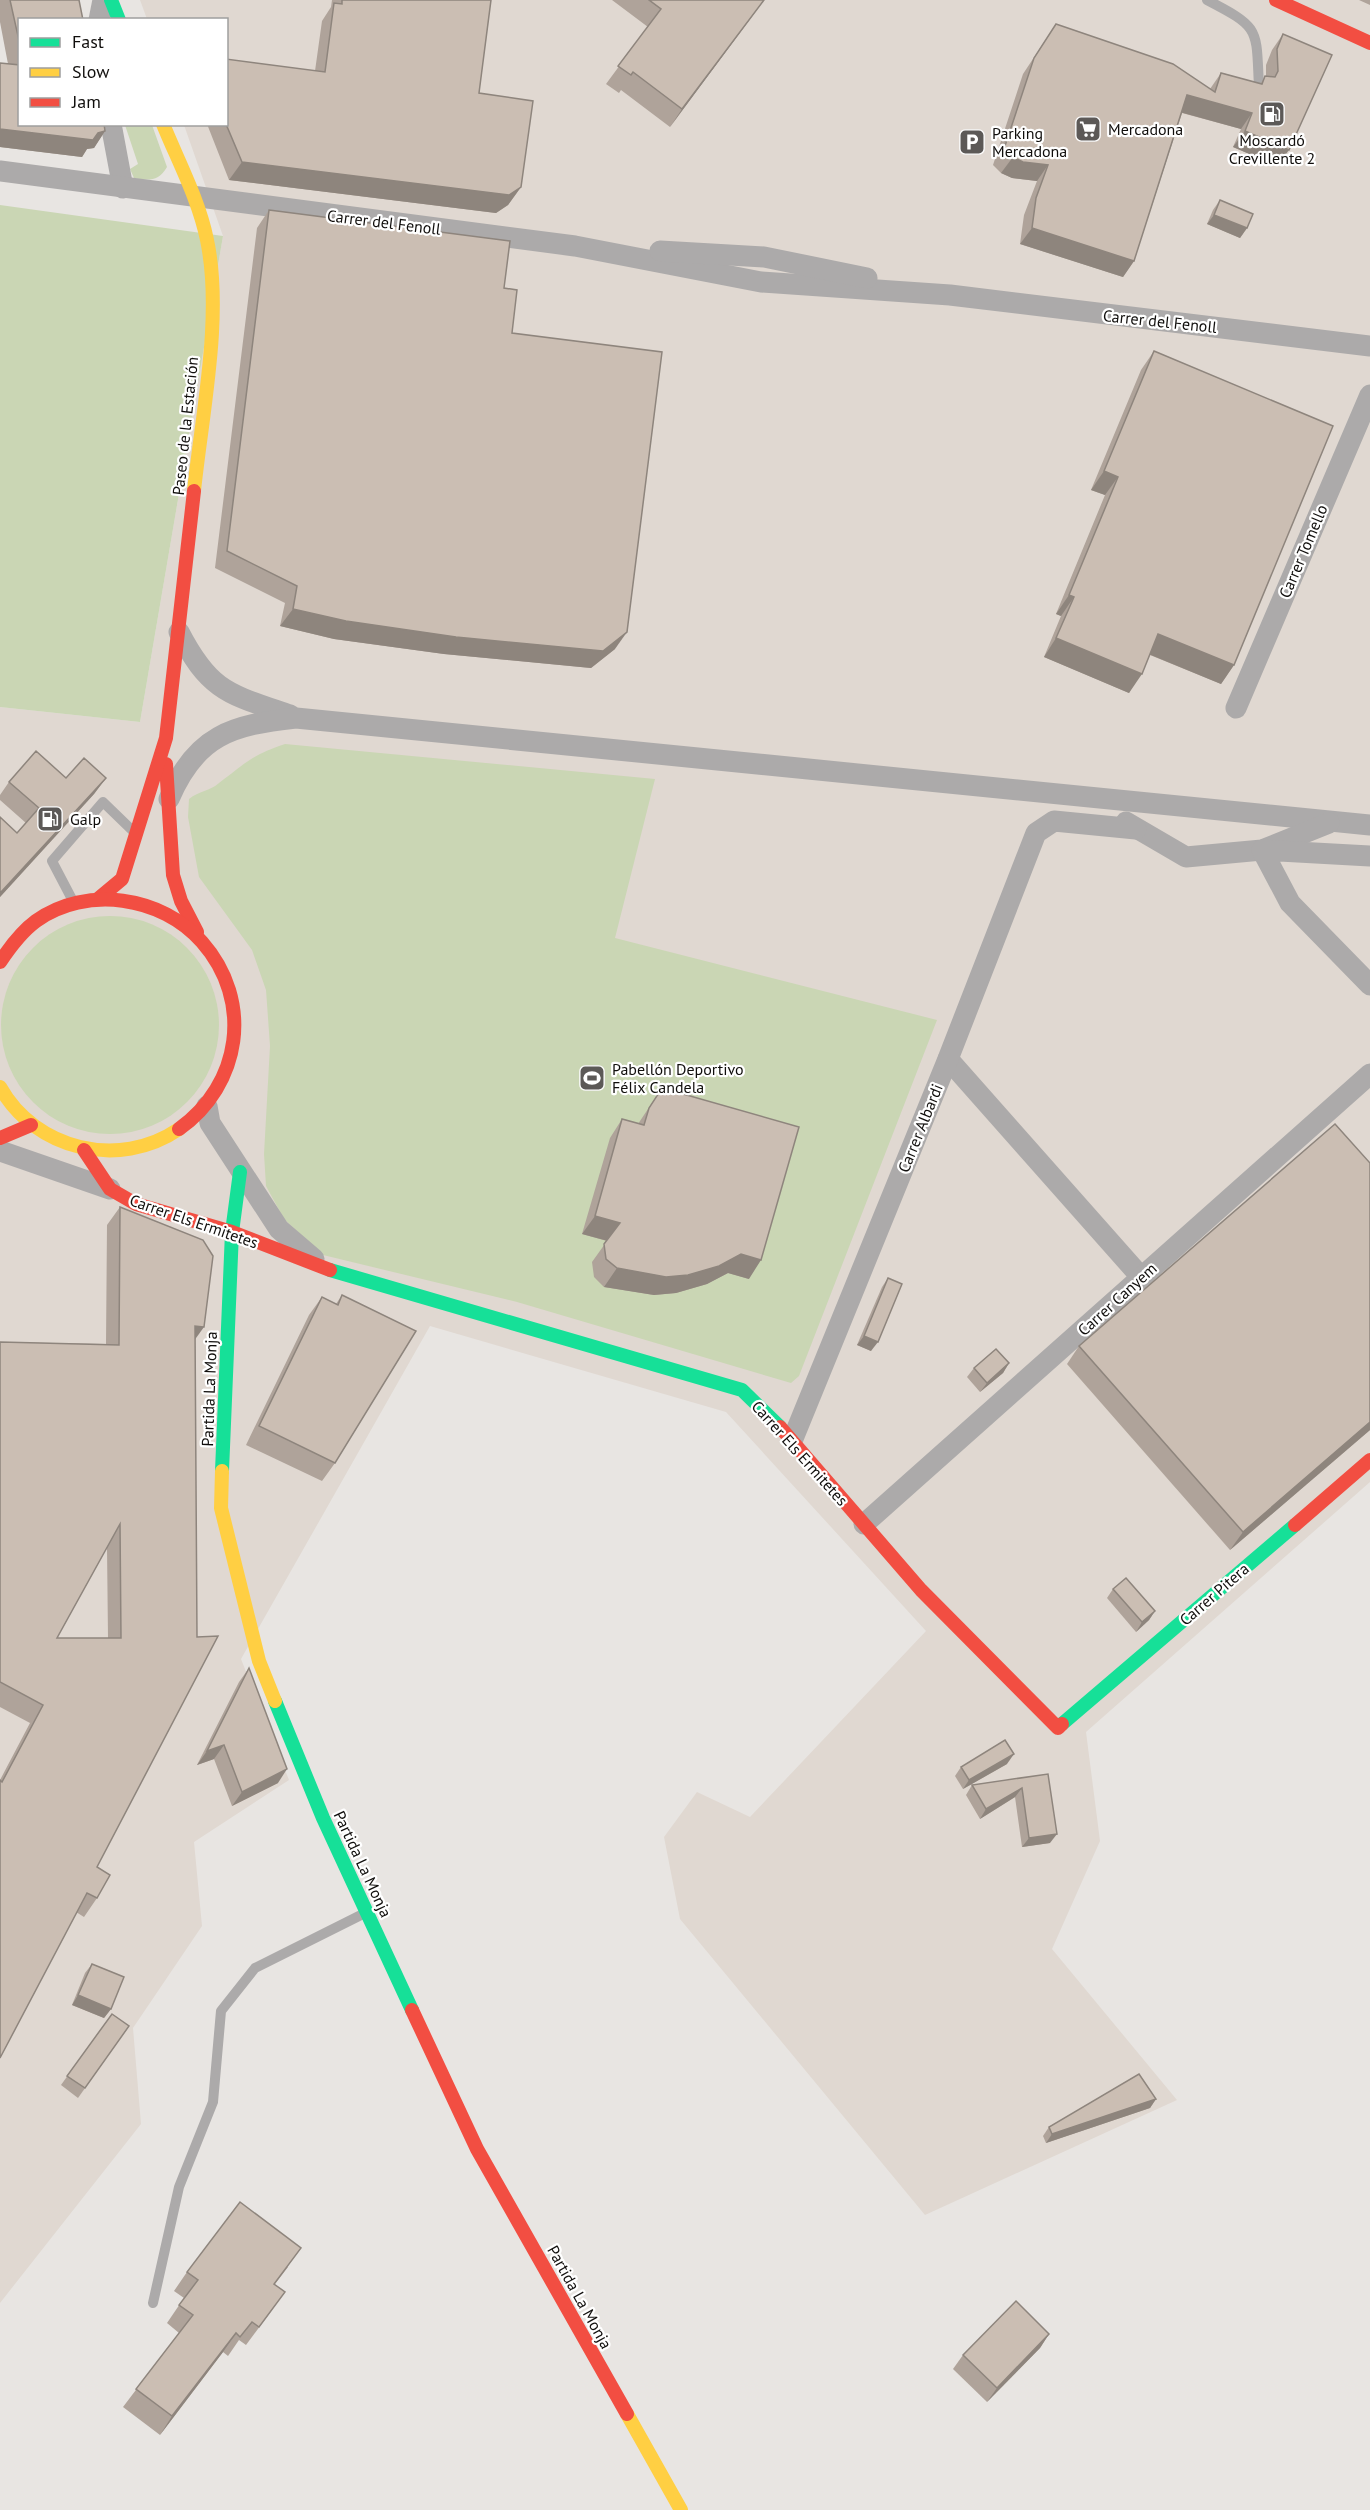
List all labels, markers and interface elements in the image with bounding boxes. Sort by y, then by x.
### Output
legend [18,18,228,126]
text: Fast [72,30,104,53]
text: Slow [72,60,110,83]
text: Jam [71,90,101,113]
fuel station icon: Moscardó Crevillente 2 [1257,99,1287,129]
supermarket icon: Mercadona [1073,114,1103,144]
place label: Mercadona [1108,119,1183,139]
place label: Parking Mercadona [992,123,1067,161]
parking icon: Parking Mercadona [957,127,987,157]
place label: Moscardó Crevillente 2 [1229,130,1315,168]
street label: Carrer del Fenoll [326,205,442,239]
street label: Carrer del Fenoll [1102,305,1218,337]
street label: Paseo de la Estación [168,356,202,496]
street label: Carrer Tomello [1274,501,1332,601]
fuel station icon: Galp [35,804,65,834]
place label: Galp [70,809,101,829]
place label: Pabellón Deportivo Félix Candela [612,1059,744,1097]
sports icon: Pabellón Deportivo Félix Candela [577,1063,607,1093]
street label: Carrer Albardi [893,1081,947,1175]
street label: Carrer Els Ermitetes [127,1190,261,1252]
street label: Carrer Canyem [1073,1258,1161,1340]
street label: Partida La Monja [197,1331,221,1447]
street label: Carrer Els Ermitetes [748,1396,853,1510]
street label: Carrer Pitera [1175,1558,1253,1630]
street label: Partida La Monja [330,1808,396,1920]
street label: Partida La Monja [543,2242,617,2352]

